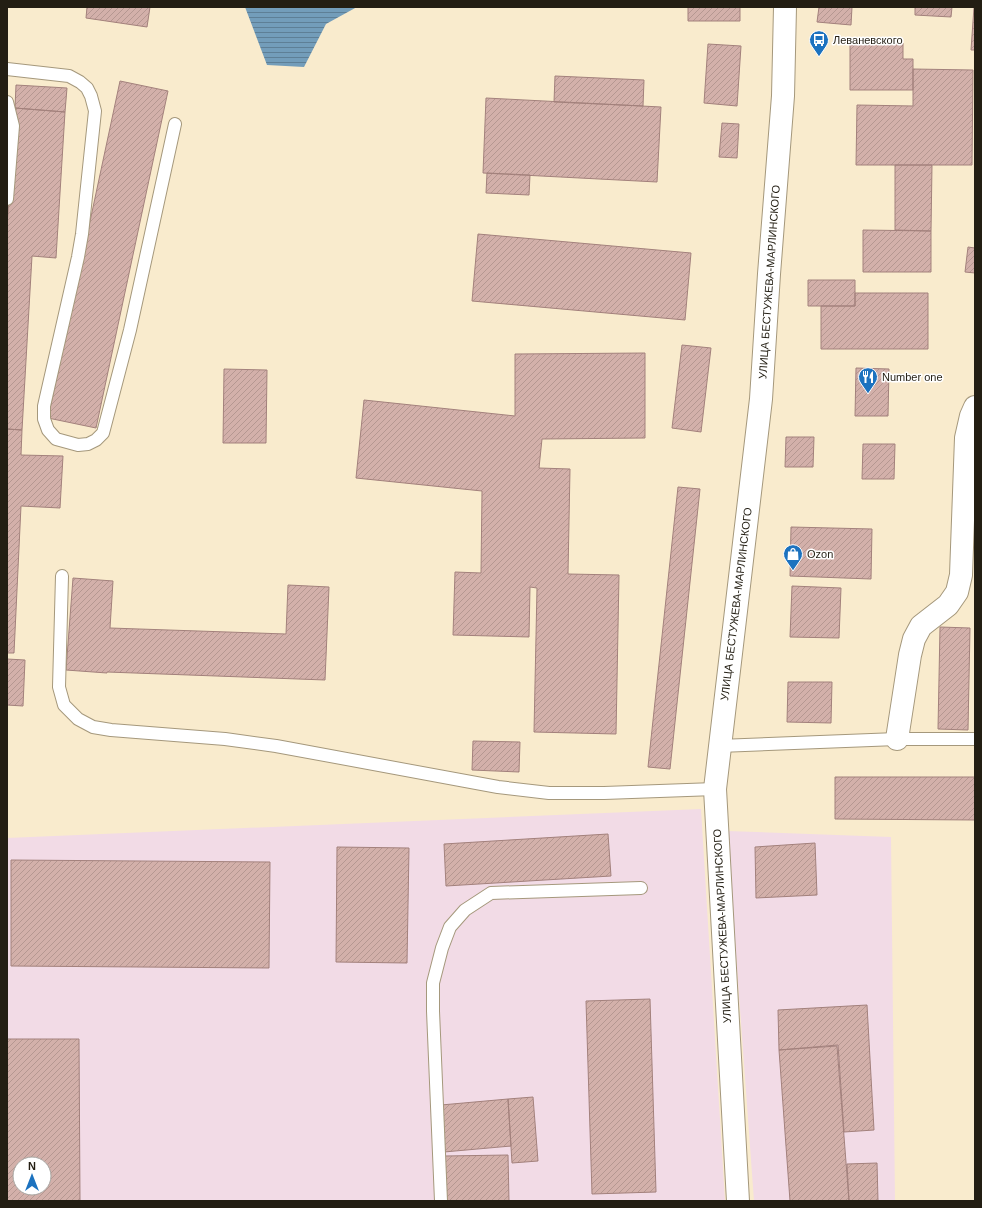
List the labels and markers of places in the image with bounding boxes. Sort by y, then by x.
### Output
bus stop icon: Леваневского [808,29,830,57]
place label: Леваневского [833,34,903,46]
restaurant icon: Number one [857,366,879,394]
place label: Number one [882,371,943,383]
shop icon: Ozon [782,543,804,571]
place label: Ozon [807,548,833,560]

